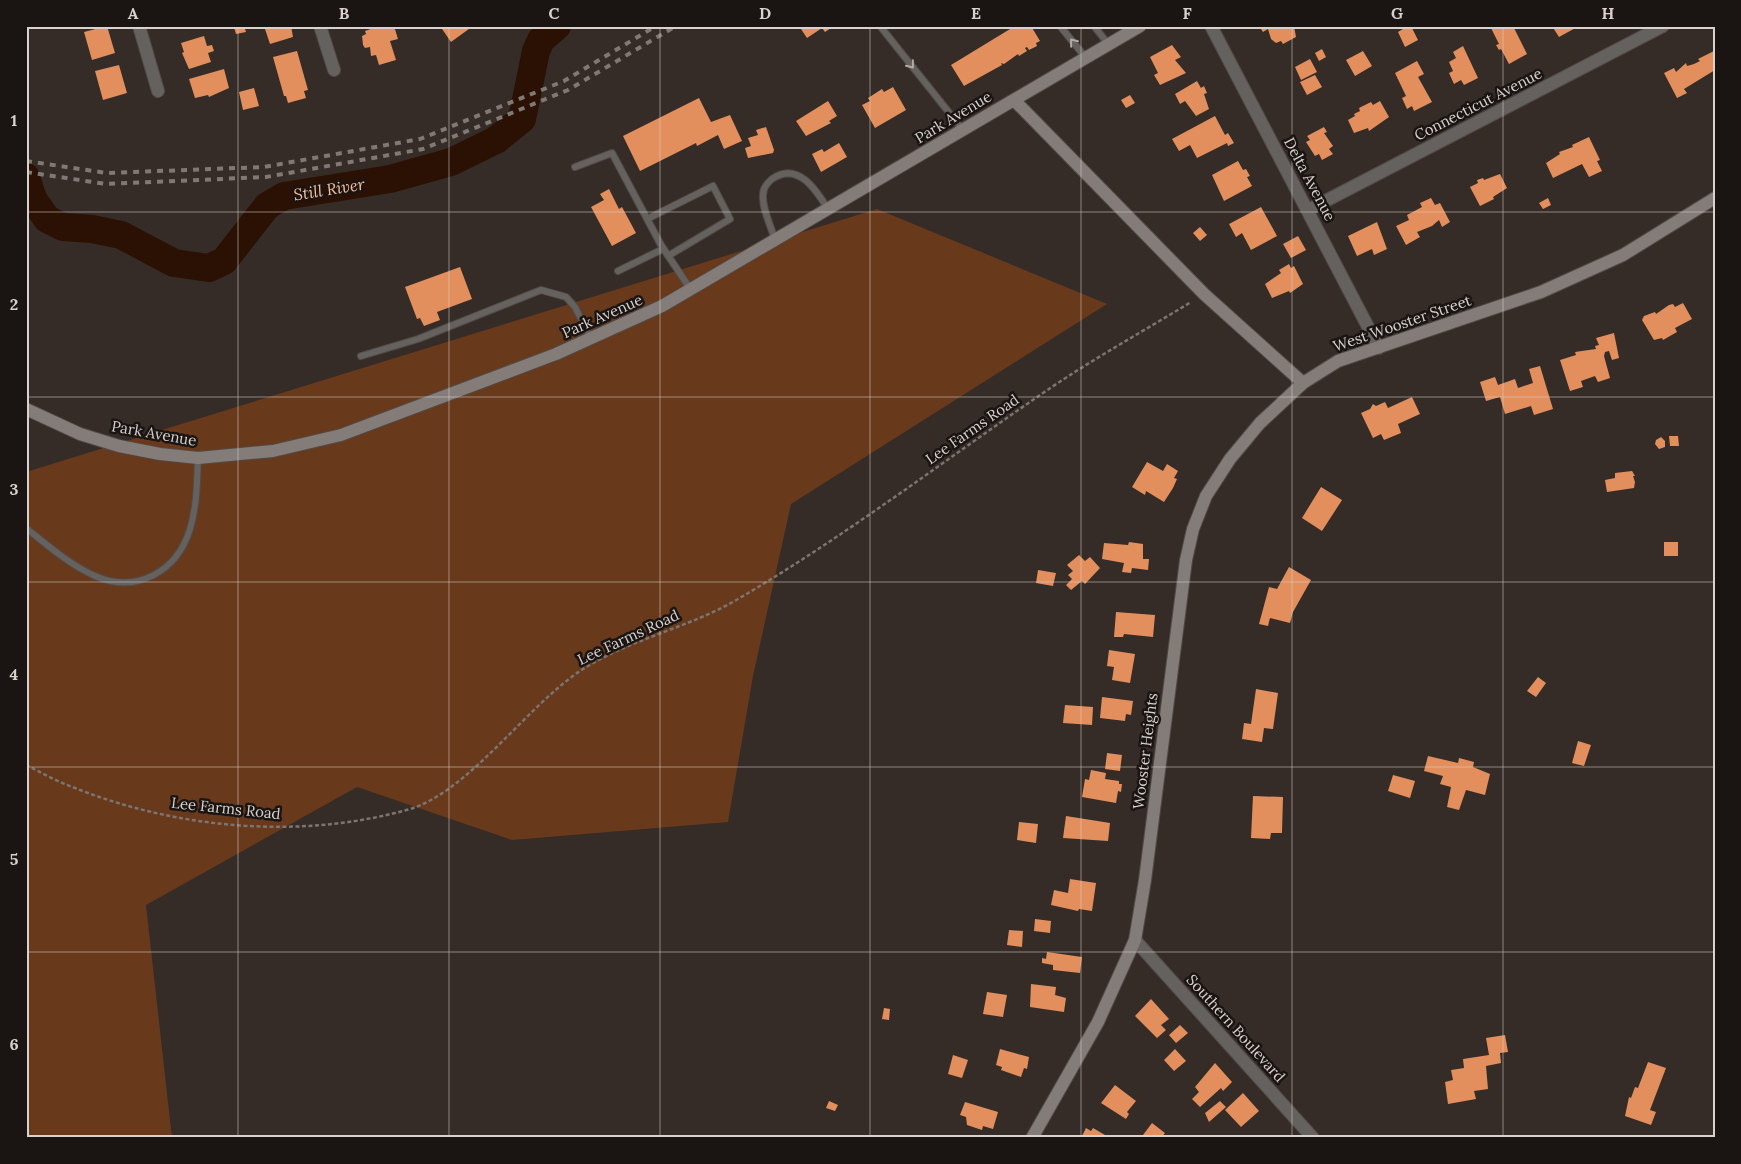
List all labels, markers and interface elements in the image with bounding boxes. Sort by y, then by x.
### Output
text: A [128,3,139,23]
text: B [339,3,350,23]
text: C [548,3,560,23]
text: D [759,3,771,23]
text: E [971,3,981,23]
text: F [1182,3,1192,23]
text: G [1391,3,1403,23]
text: H [1602,3,1615,23]
one-way arrow [1070,39,1078,48]
one-way arrow [905,59,914,68]
street label: Connecticut Avenue [1411,64,1545,144]
street label: Park Avenue [911,87,995,147]
text: 1 [11,110,17,130]
street label: Delta Avenue [1280,134,1340,224]
water label: Still River [292,173,367,204]
street label: Park Avenue [559,290,645,342]
street label: West Wooster Street [1330,290,1474,356]
text: 2 [10,294,18,314]
street label: Lee Farms Road [922,390,1022,468]
street label: Park Avenue [110,416,198,450]
text: 3 [10,479,19,499]
street label: Lee Farms Road [574,605,682,669]
text: 4 [10,664,19,684]
street label: Wooster Heights [1128,692,1162,810]
street label: Lee Farms Road [170,793,282,823]
text: 5 [10,849,19,869]
street label: Southern Boulevard [1183,970,1289,1086]
text: 6 [9,1034,19,1054]

